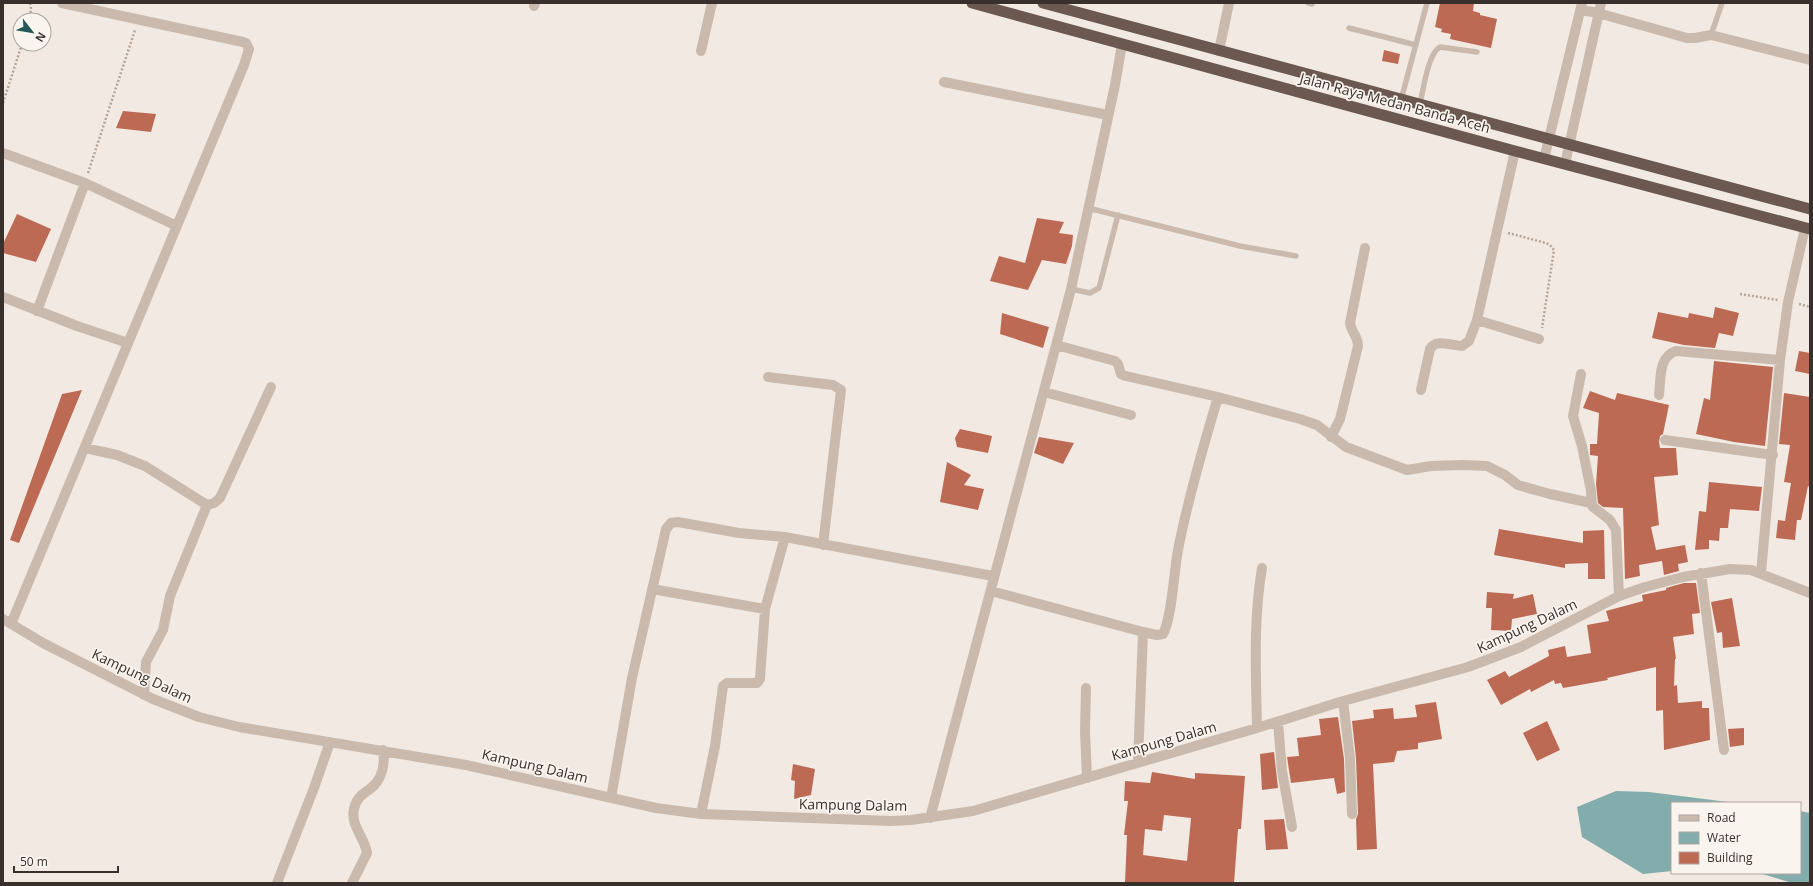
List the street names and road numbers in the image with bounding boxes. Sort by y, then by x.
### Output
street label: Jalan Raya Medan Banda Aceh [1296,67,1492,137]
street label: Kampung Dalam [1474,594,1580,657]
street label: Kampung Dalam [89,644,195,707]
street label: Kampung Dalam [1109,716,1219,765]
street label: Kampung Dalam [480,744,590,787]
street label: Kampung Dalam [799,794,907,815]

